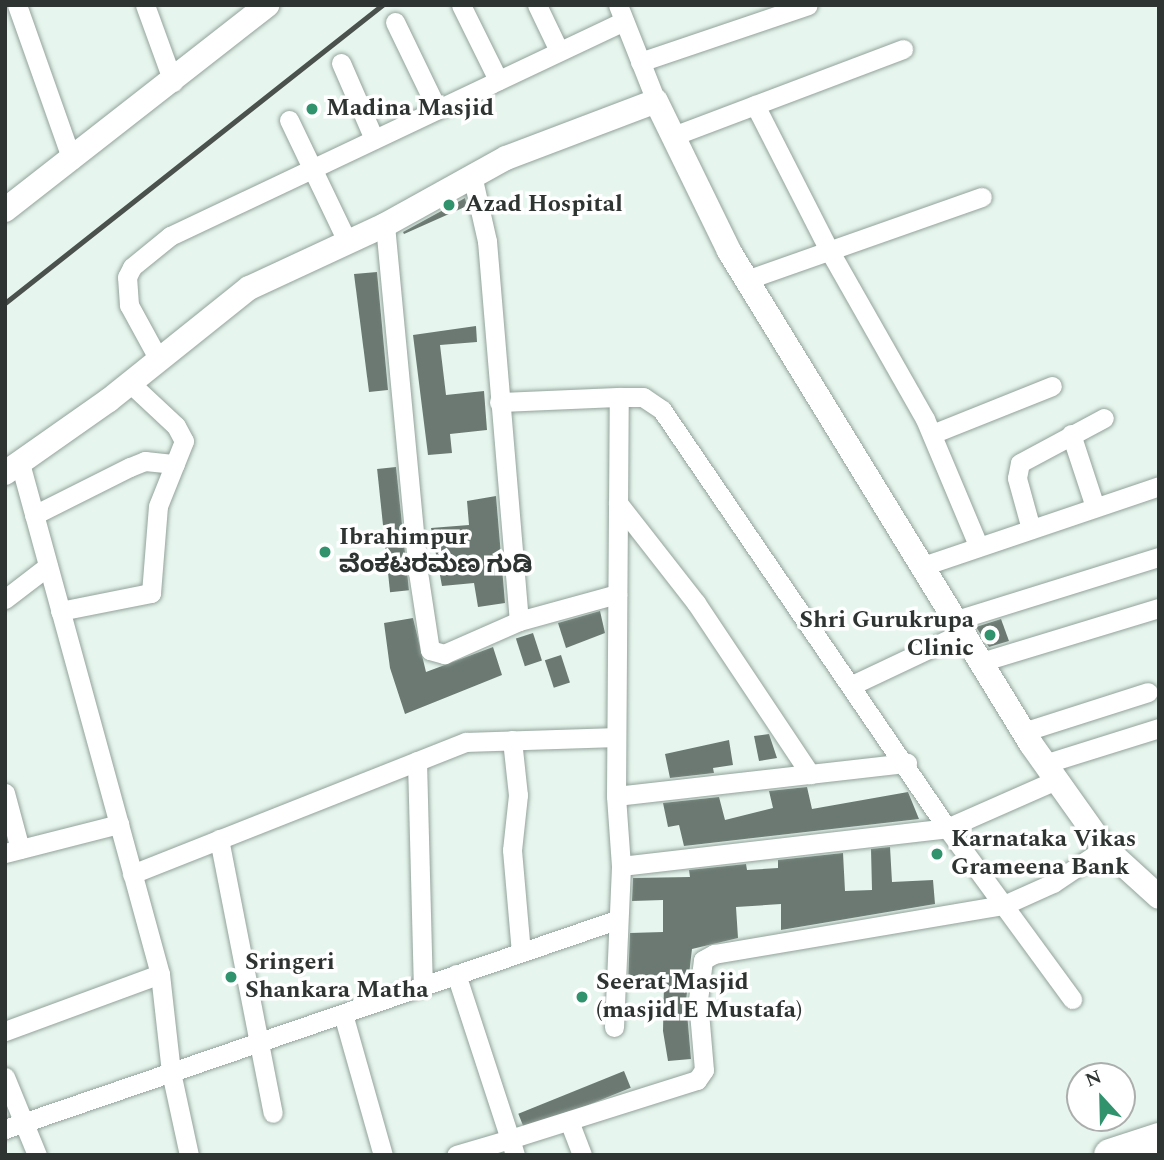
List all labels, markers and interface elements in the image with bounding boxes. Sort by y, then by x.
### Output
place label: Madina Masjid [326,95,494,123]
marker: Madina Masjid [304,101,320,117]
place label: Azad Hospital [465,191,623,219]
marker: Azad Hospital [439,195,459,215]
place label: Ibrahimpur ವೆಂಕಟರಮಣ ಗುಡಿ [339,524,532,580]
marker: Ibrahimpur ವೆಂಕಟರಮಣ ಗುಡಿ [317,544,333,560]
place label: Shri Gurukrupa Clinic [799,607,974,663]
marker: Shri Gurukrupa Clinic [980,625,1000,645]
place label: Karnataka Vikas Grameena Bank [951,826,1136,882]
marker: Karnataka Vikas Grameena Bank [929,846,945,862]
place label: Sringeri Shankara Matha [245,949,429,1005]
marker: Sringeri Shankara Matha [223,969,239,985]
place label: Seerat Masjid (masjid E Mustafa) [596,969,802,1025]
marker: Seerat Masjid (masjid E Mustafa) [574,989,590,1005]
north arrow [1066,1062,1136,1132]
text: N [1081,1063,1106,1095]

